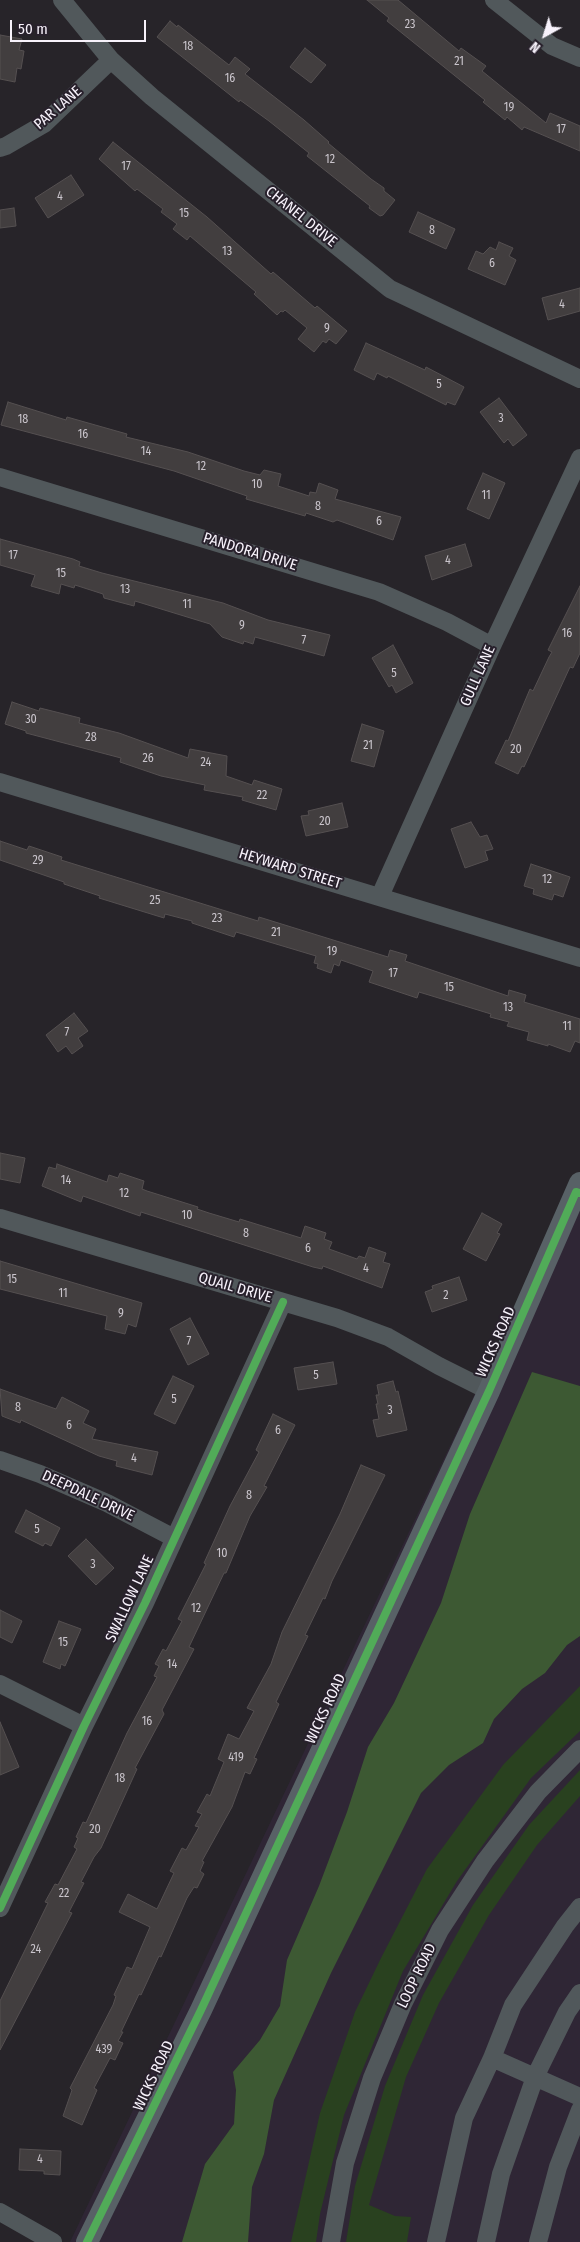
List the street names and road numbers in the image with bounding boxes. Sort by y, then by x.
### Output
street label: PAR LANE [31,82,85,134]
street label: CHANEL DRIVE [262,183,340,251]
street label: PANDORA DRIVE [201,529,299,575]
street label: GULL LANE [457,643,499,709]
street label: HEYWARD STREET [237,845,343,893]
street label: QUAIL DRIVE [196,1269,274,1307]
street label: WICKS ROAD [472,1304,520,1380]
street label: DEEPDALE DRIVE [39,1467,137,1525]
street label: SWALLOW LANE [102,1553,158,1645]
street label: WICKS ROAD [302,1671,350,1747]
street label: LOOP ROAD [394,1941,440,2011]
street label: WICKS ROAD [130,2038,178,2114]

